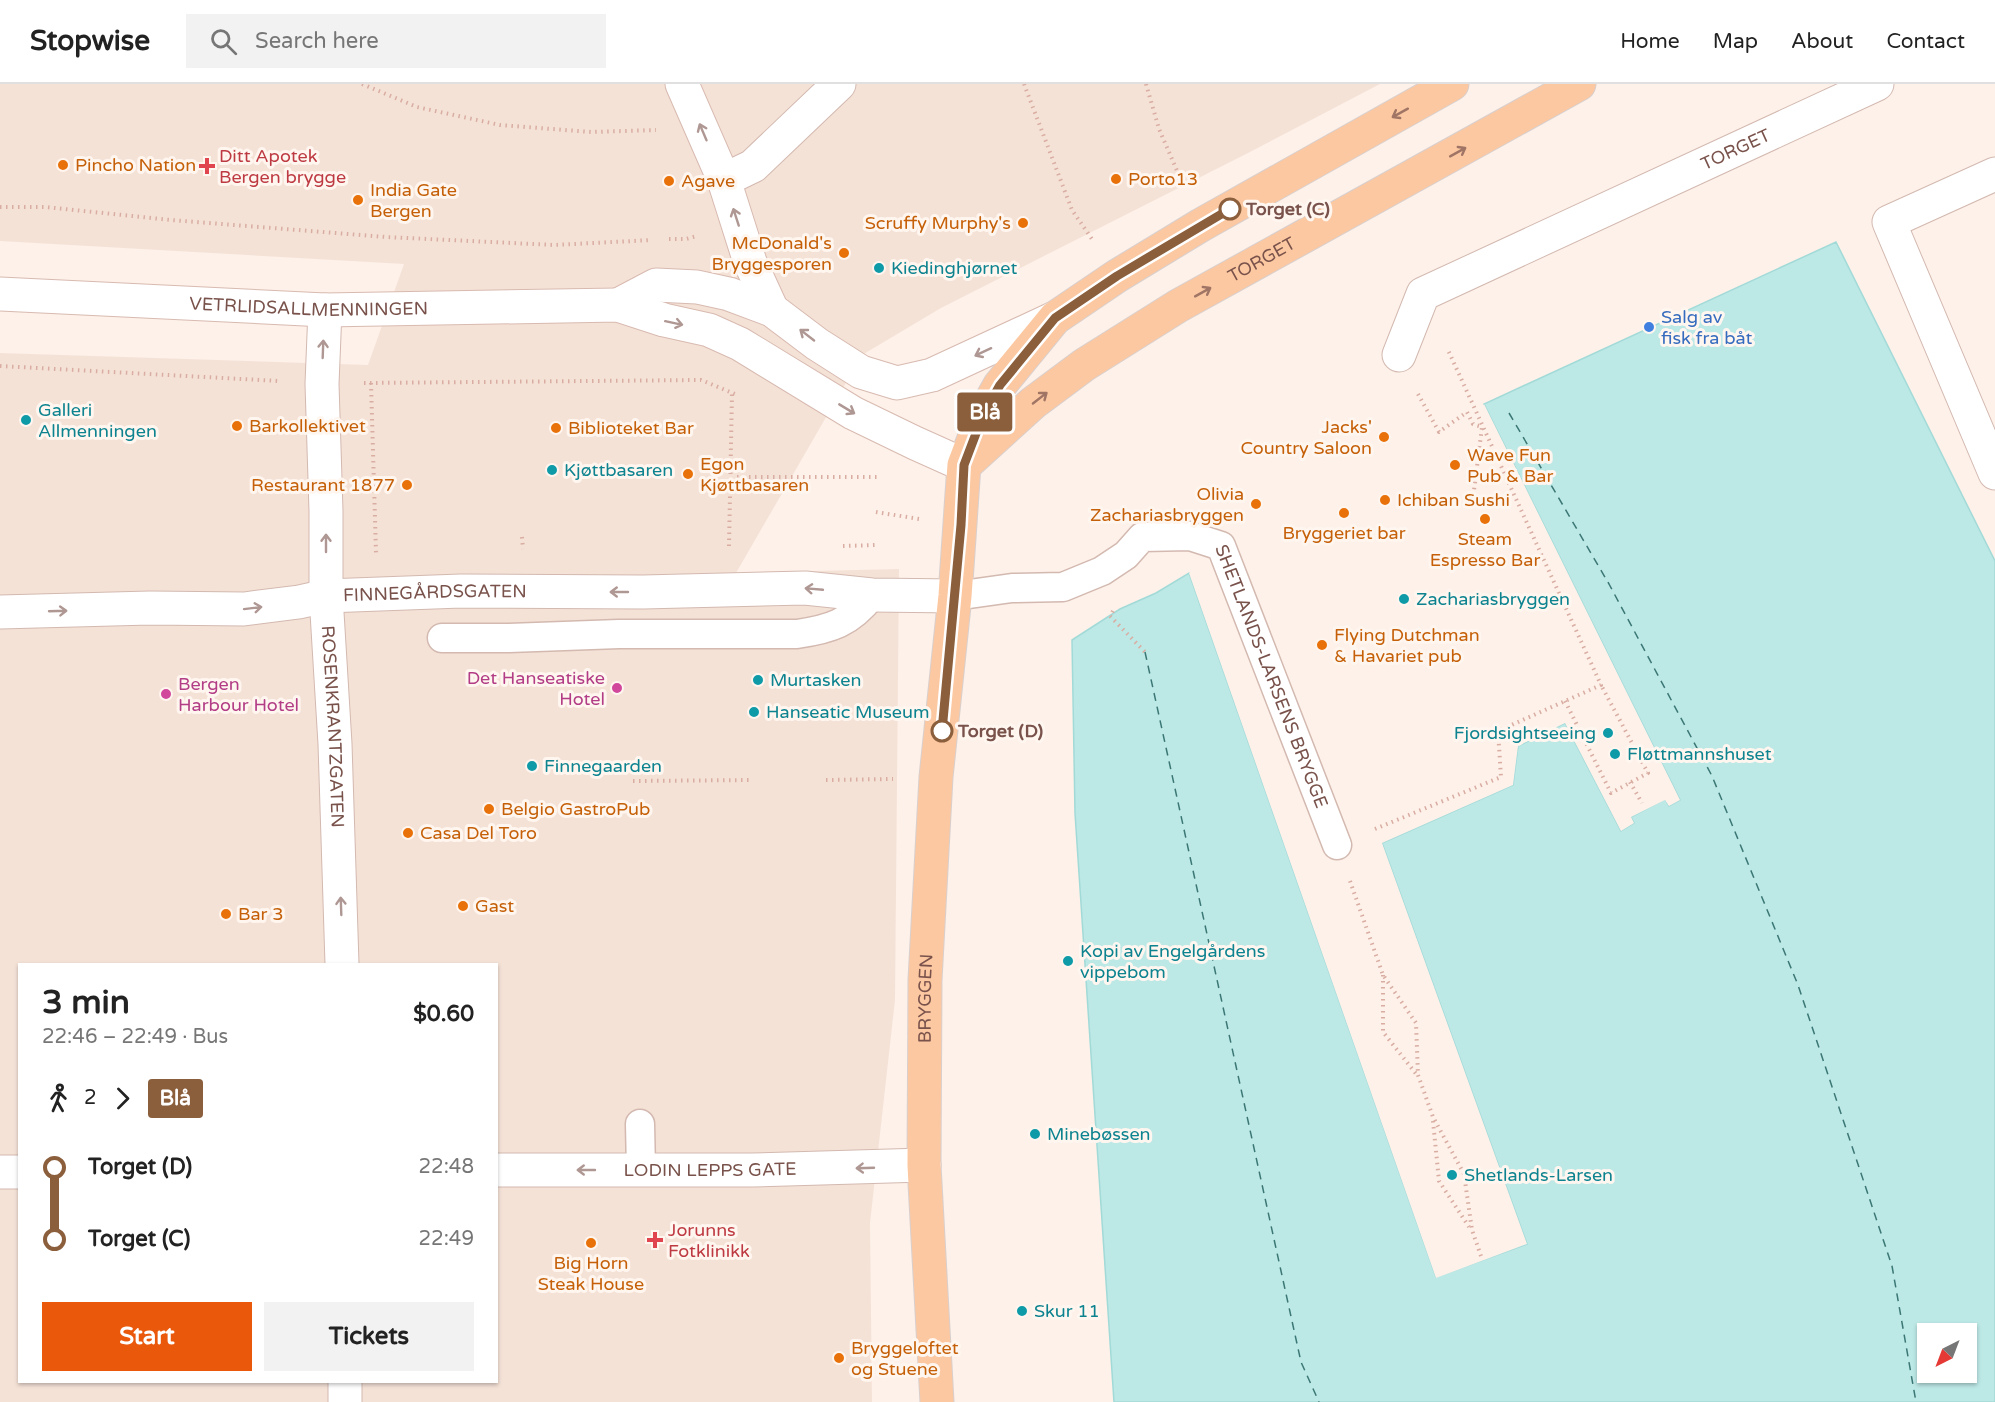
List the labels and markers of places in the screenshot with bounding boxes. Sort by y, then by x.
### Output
place label: Ditt Apotek Bergen brygge [219,145,346,188]
place label: Pincho Nation [75,154,196,176]
marker: Pincho Nation [56,158,70,172]
marker: Ditt Apotek Bergen brygge [200,159,214,173]
place label: Porto13 [1128,168,1198,190]
place label: Agave [681,170,735,192]
marker: Porto13 [1109,172,1123,186]
marker: Agave [662,174,676,188]
place label: India Gate Bergen [370,179,457,222]
marker: India Gate Bergen [351,193,365,207]
marker: Torget (C) [1219,198,1241,220]
place label: Torget (C) [1245,198,1330,220]
place label: Scruffy Murphy's [865,212,1011,234]
marker: Scruffy Murphy's [1016,216,1030,230]
place label: McDonald's Bryggesporen [712,232,832,275]
marker: McDonald's Bryggesporen [837,246,851,260]
place label: Kiedinghjørnet [891,257,1017,279]
marker: Kiedinghjørnet [872,261,886,275]
place label: Salg av fisk fra båt [1661,306,1752,349]
marker: Salg av fisk fra båt [1642,320,1656,334]
place label: Galleri Allmenningen [38,399,157,442]
marker: Galleri Allmenningen [19,413,33,427]
place label: Barkollektivet [249,415,366,437]
place label: Jacks' Country Saloon [1240,416,1372,459]
place label: Biblioteket Bar [568,417,694,439]
marker: Barkollektivet [230,419,244,433]
marker: Biblioteket Bar [549,421,563,435]
marker: Jacks' Country Saloon [1377,430,1391,444]
place label: Wave Fun Pub & Bar [1467,444,1553,487]
place label: Egon Kjøttbasaren [700,453,809,496]
marker: Wave Fun Pub & Bar [1448,458,1462,472]
place label: Kjøttbasaren [564,459,673,481]
marker: Kjøttbasaren [545,463,559,477]
marker: Egon Kjøttbasaren [681,467,695,481]
place label: Restaurant 1877 [251,474,395,496]
marker: Restaurant 1877 [400,478,414,492]
place label: Olivia Zachariasbryggen [1090,483,1244,526]
place label: Ichiban Sushi [1397,489,1510,511]
marker: Ichiban Sushi [1378,493,1392,507]
marker: Olivia Zachariasbryggen [1249,497,1263,511]
marker: Bryggeriet bar [1337,506,1351,520]
marker: Steam Espresso Bar [1478,512,1492,526]
place label: Bryggeriet bar [1282,522,1406,544]
place label: Steam Espresso Bar [1430,528,1540,571]
place label: Zachariasbryggen [1416,588,1570,610]
marker: Zachariasbryggen [1397,592,1411,606]
place label: Flying Dutchman & Havariet pub [1334,624,1480,667]
marker: Flying Dutchman & Havariet pub [1315,638,1329,652]
place label: Det Hanseatiske Hotel [467,667,605,710]
place label: Murtasken [770,669,861,691]
place label: Bergen Harbour Hotel [178,673,299,716]
marker: Murtasken [751,673,765,687]
marker: Det Hanseatiske Hotel [610,681,624,695]
marker: Bergen Harbour Hotel [159,687,173,701]
place label: Hanseatic Museum [766,701,929,723]
marker: Hanseatic Museum [747,705,761,719]
marker: Torget (D) [931,720,953,742]
place label: Torget (D) [957,720,1044,742]
place label: Fjordsightseeing [1454,722,1596,744]
marker: Fjordsightseeing [1601,726,1615,740]
place label: Fløttmannshuset [1627,743,1772,765]
marker: Fløttmannshuset [1608,747,1622,761]
place label: Finnegaarden [544,755,662,777]
marker: Finnegaarden [525,759,539,773]
place label: Belgio GastroPub [501,798,650,820]
marker: Belgio GastroPub [482,802,496,816]
place label: Casa Del Toro [420,822,537,844]
marker: Casa Del Toro [401,826,415,840]
place label: Gast [475,895,514,917]
marker: Gast [456,899,470,913]
place label: Bar 3 [238,903,283,925]
marker: Bar 3 [219,907,233,921]
place label: Kopi av Engelgårdens vippebom [1080,940,1265,983]
marker: Kopi av Engelgårdens vippebom [1061,954,1075,968]
place label: Minebøssen [1047,1123,1151,1145]
marker: Minebøssen [1028,1127,1042,1141]
place label: Shetlands-Larsen [1464,1164,1613,1186]
marker: Shetlands-Larsen [1445,1168,1459,1182]
place label: Jorunns Fotklinikk [668,1219,750,1262]
marker: Jorunns Fotklinikk [646,1231,664,1249]
marker: Big Horn Steak House [584,1236,598,1250]
place label: Big Horn Steak House [538,1252,644,1295]
place label: Skur 11 [1034,1300,1100,1322]
marker: Skur 11 [1015,1304,1029,1318]
place label: Bryggeloftet og Stuene [851,1337,959,1380]
marker: Bryggeloftet og Stuene [832,1351,846,1365]

